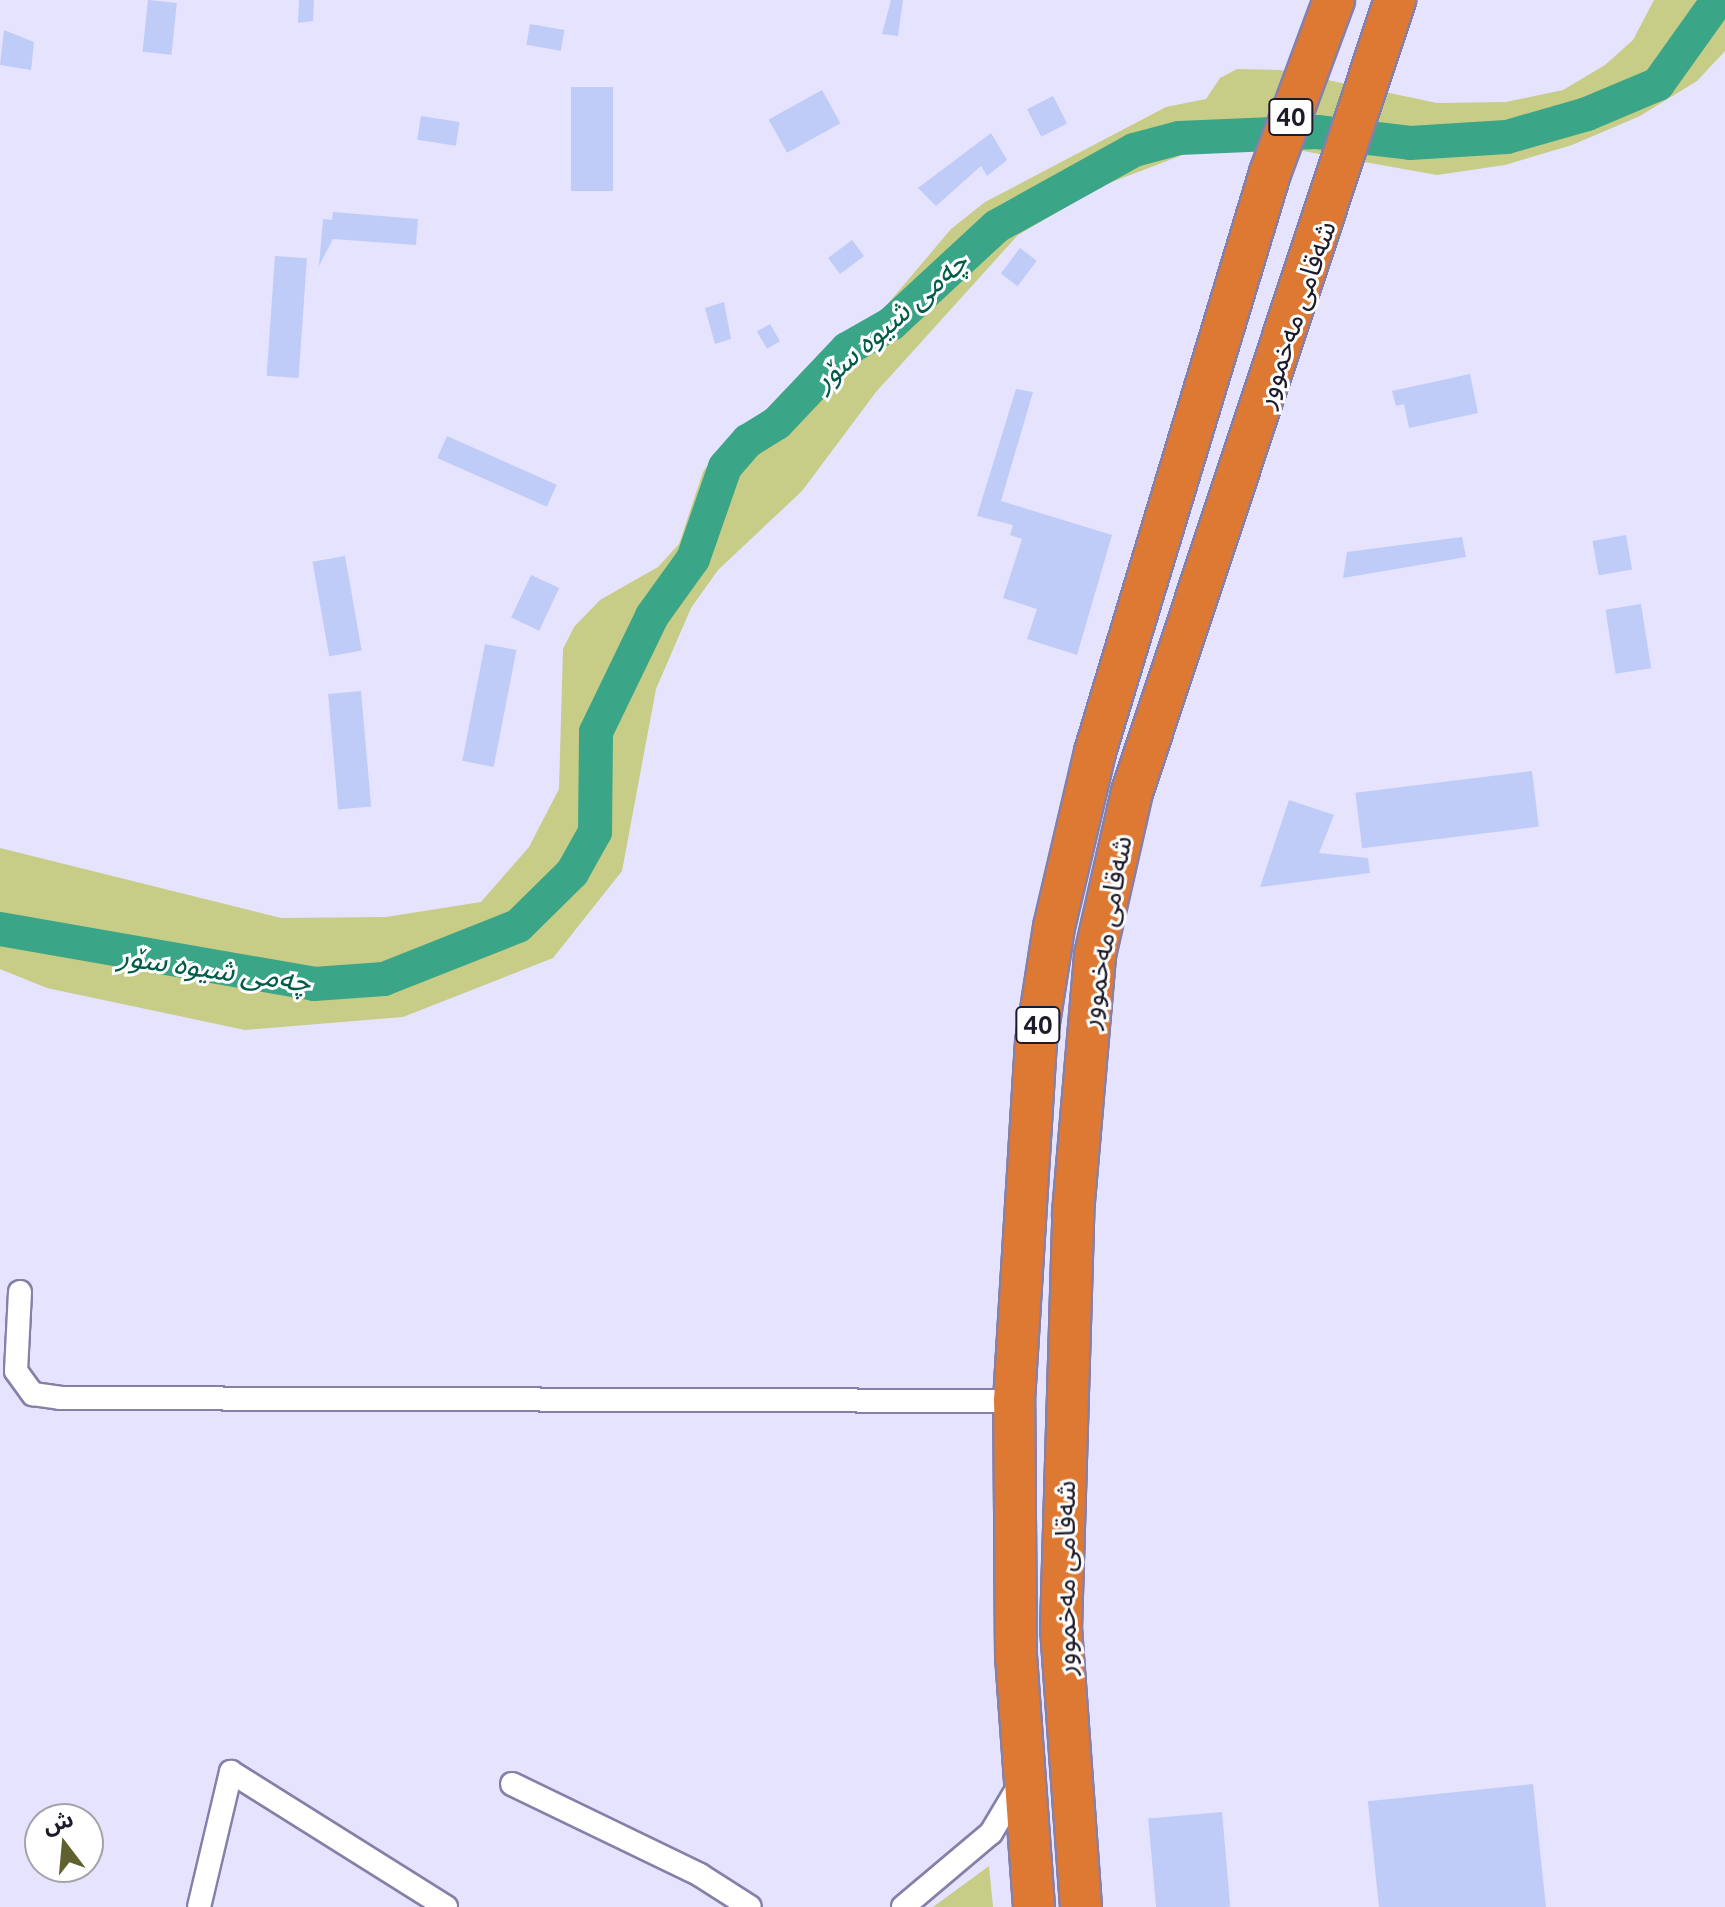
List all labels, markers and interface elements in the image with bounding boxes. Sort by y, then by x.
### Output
road number: 40 [1267,95,1315,139]
street label: شەقامی مەخموور [1247,216,1343,412]
water label: چەمی شیوە سۆر [805,243,975,397]
street label: شەقامی مەخموور [1072,833,1138,1031]
water label: چەمی شیوە سۆر [117,937,313,999]
road number: 40 [1014,1003,1062,1047]
street label: شەقامی مەخموور [1048,1481,1082,1675]
north arrow [24,1803,104,1883]
text: ش [40,1805,76,1838]

